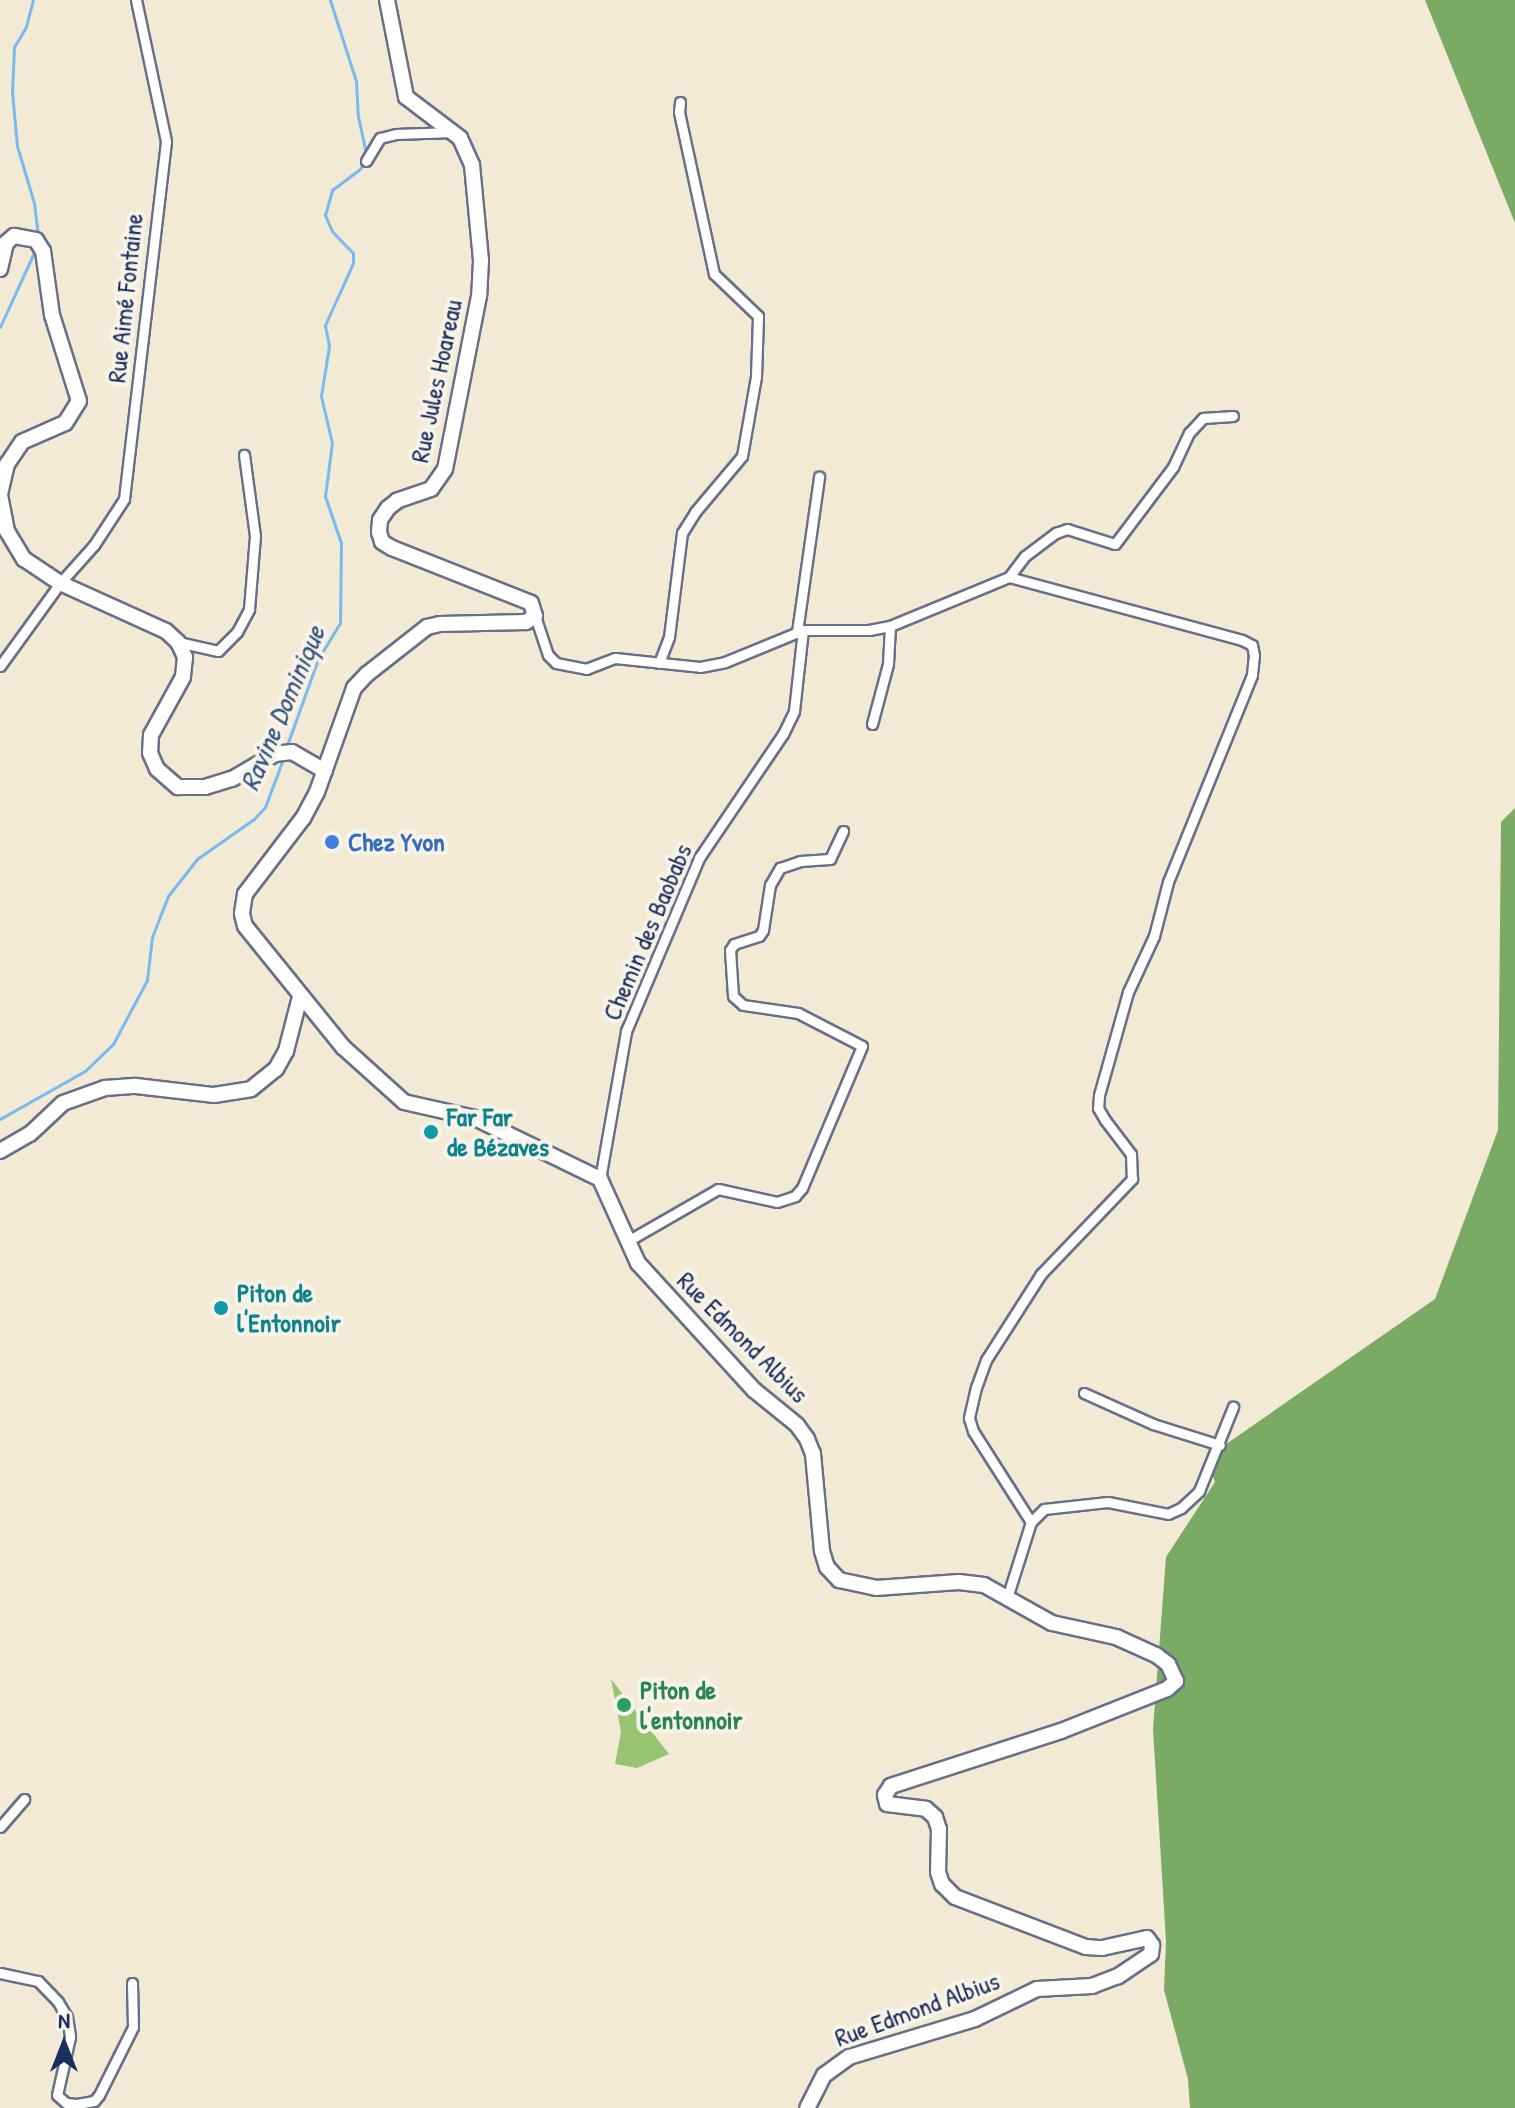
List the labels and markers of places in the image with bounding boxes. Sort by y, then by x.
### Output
place label: Chez Yvon [348,826,445,858]
marker: Chez Yvon [323,833,341,851]
place label: Far Far de Bézaves [447,1101,549,1162]
marker: Far Far de Bézaves [422,1123,440,1141]
place label: Piton de l'Entonnoir [237,1277,341,1338]
marker: Piton de l'Entonnoir [212,1299,230,1317]
place label: Piton de l'entonnoir [640,1674,743,1736]
marker: Piton de l'entonnoir [615,1696,633,1714]

